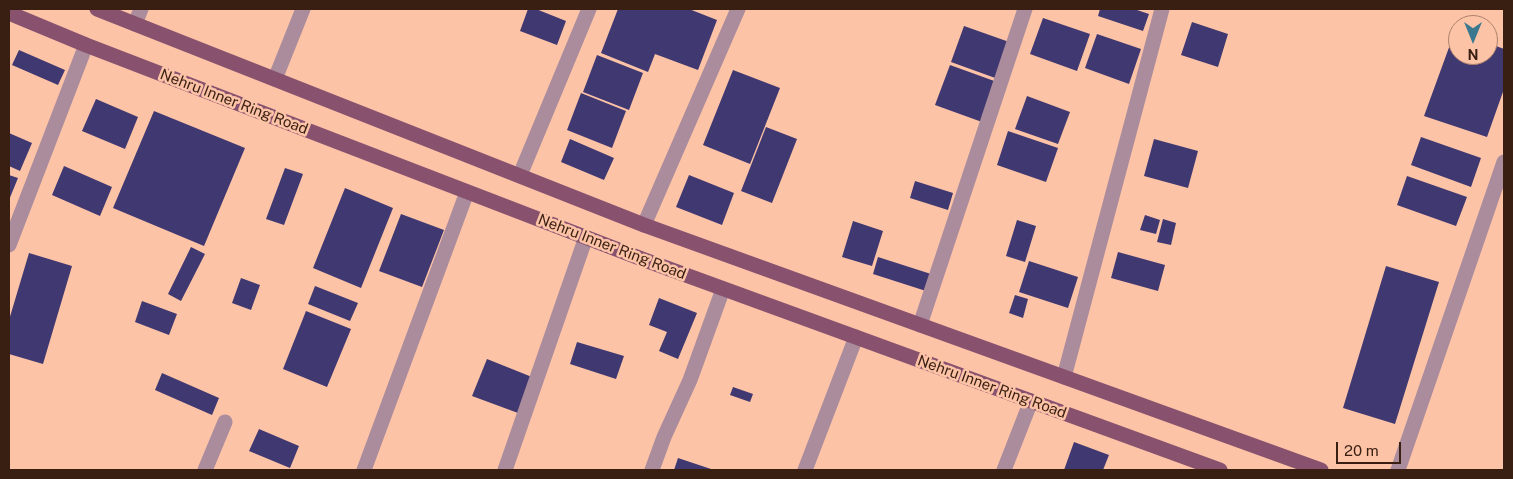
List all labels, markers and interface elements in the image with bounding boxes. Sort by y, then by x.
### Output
north arrow [1448,15,1498,65]
text: N [1468,46,1478,62]
street label: Nehru Inner Ring Road [157,65,311,139]
street label: Nehru Inner Ring Road [535,210,689,284]
street label: Nehru Inner Ring Road [915,352,1069,422]
scale bar [1338,432,1403,464]
text: 20 m [1344,442,1379,459]

